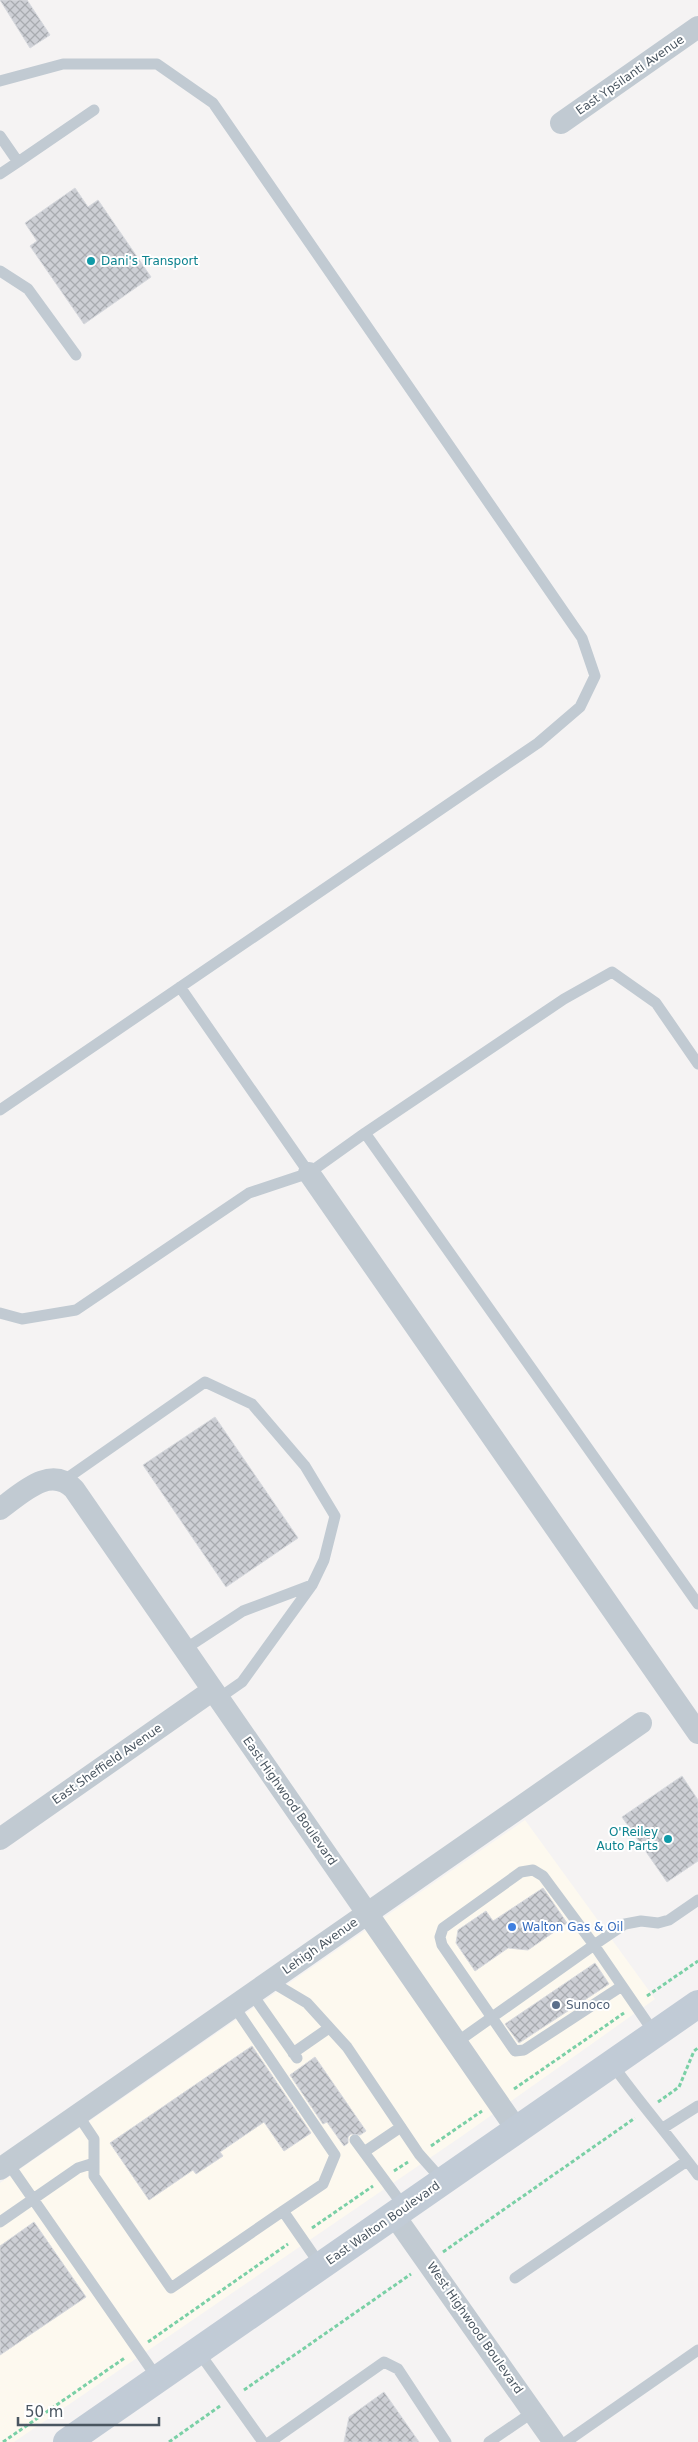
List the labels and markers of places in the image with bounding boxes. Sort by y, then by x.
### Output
place label: Dani's Transport [101,254,199,268]
marker: Dani's Transport [85,255,97,267]
place label: O'Reiley Auto Parts [596,1825,658,1853]
marker: O'Reiley Auto Parts [662,1833,674,1845]
place label: Walton Gas & Oil [522,1920,623,1934]
marker: Walton Gas & Oil [506,1921,518,1933]
place label: Sunoco [566,1998,610,2012]
marker: Sunoco [550,1999,562,2011]

